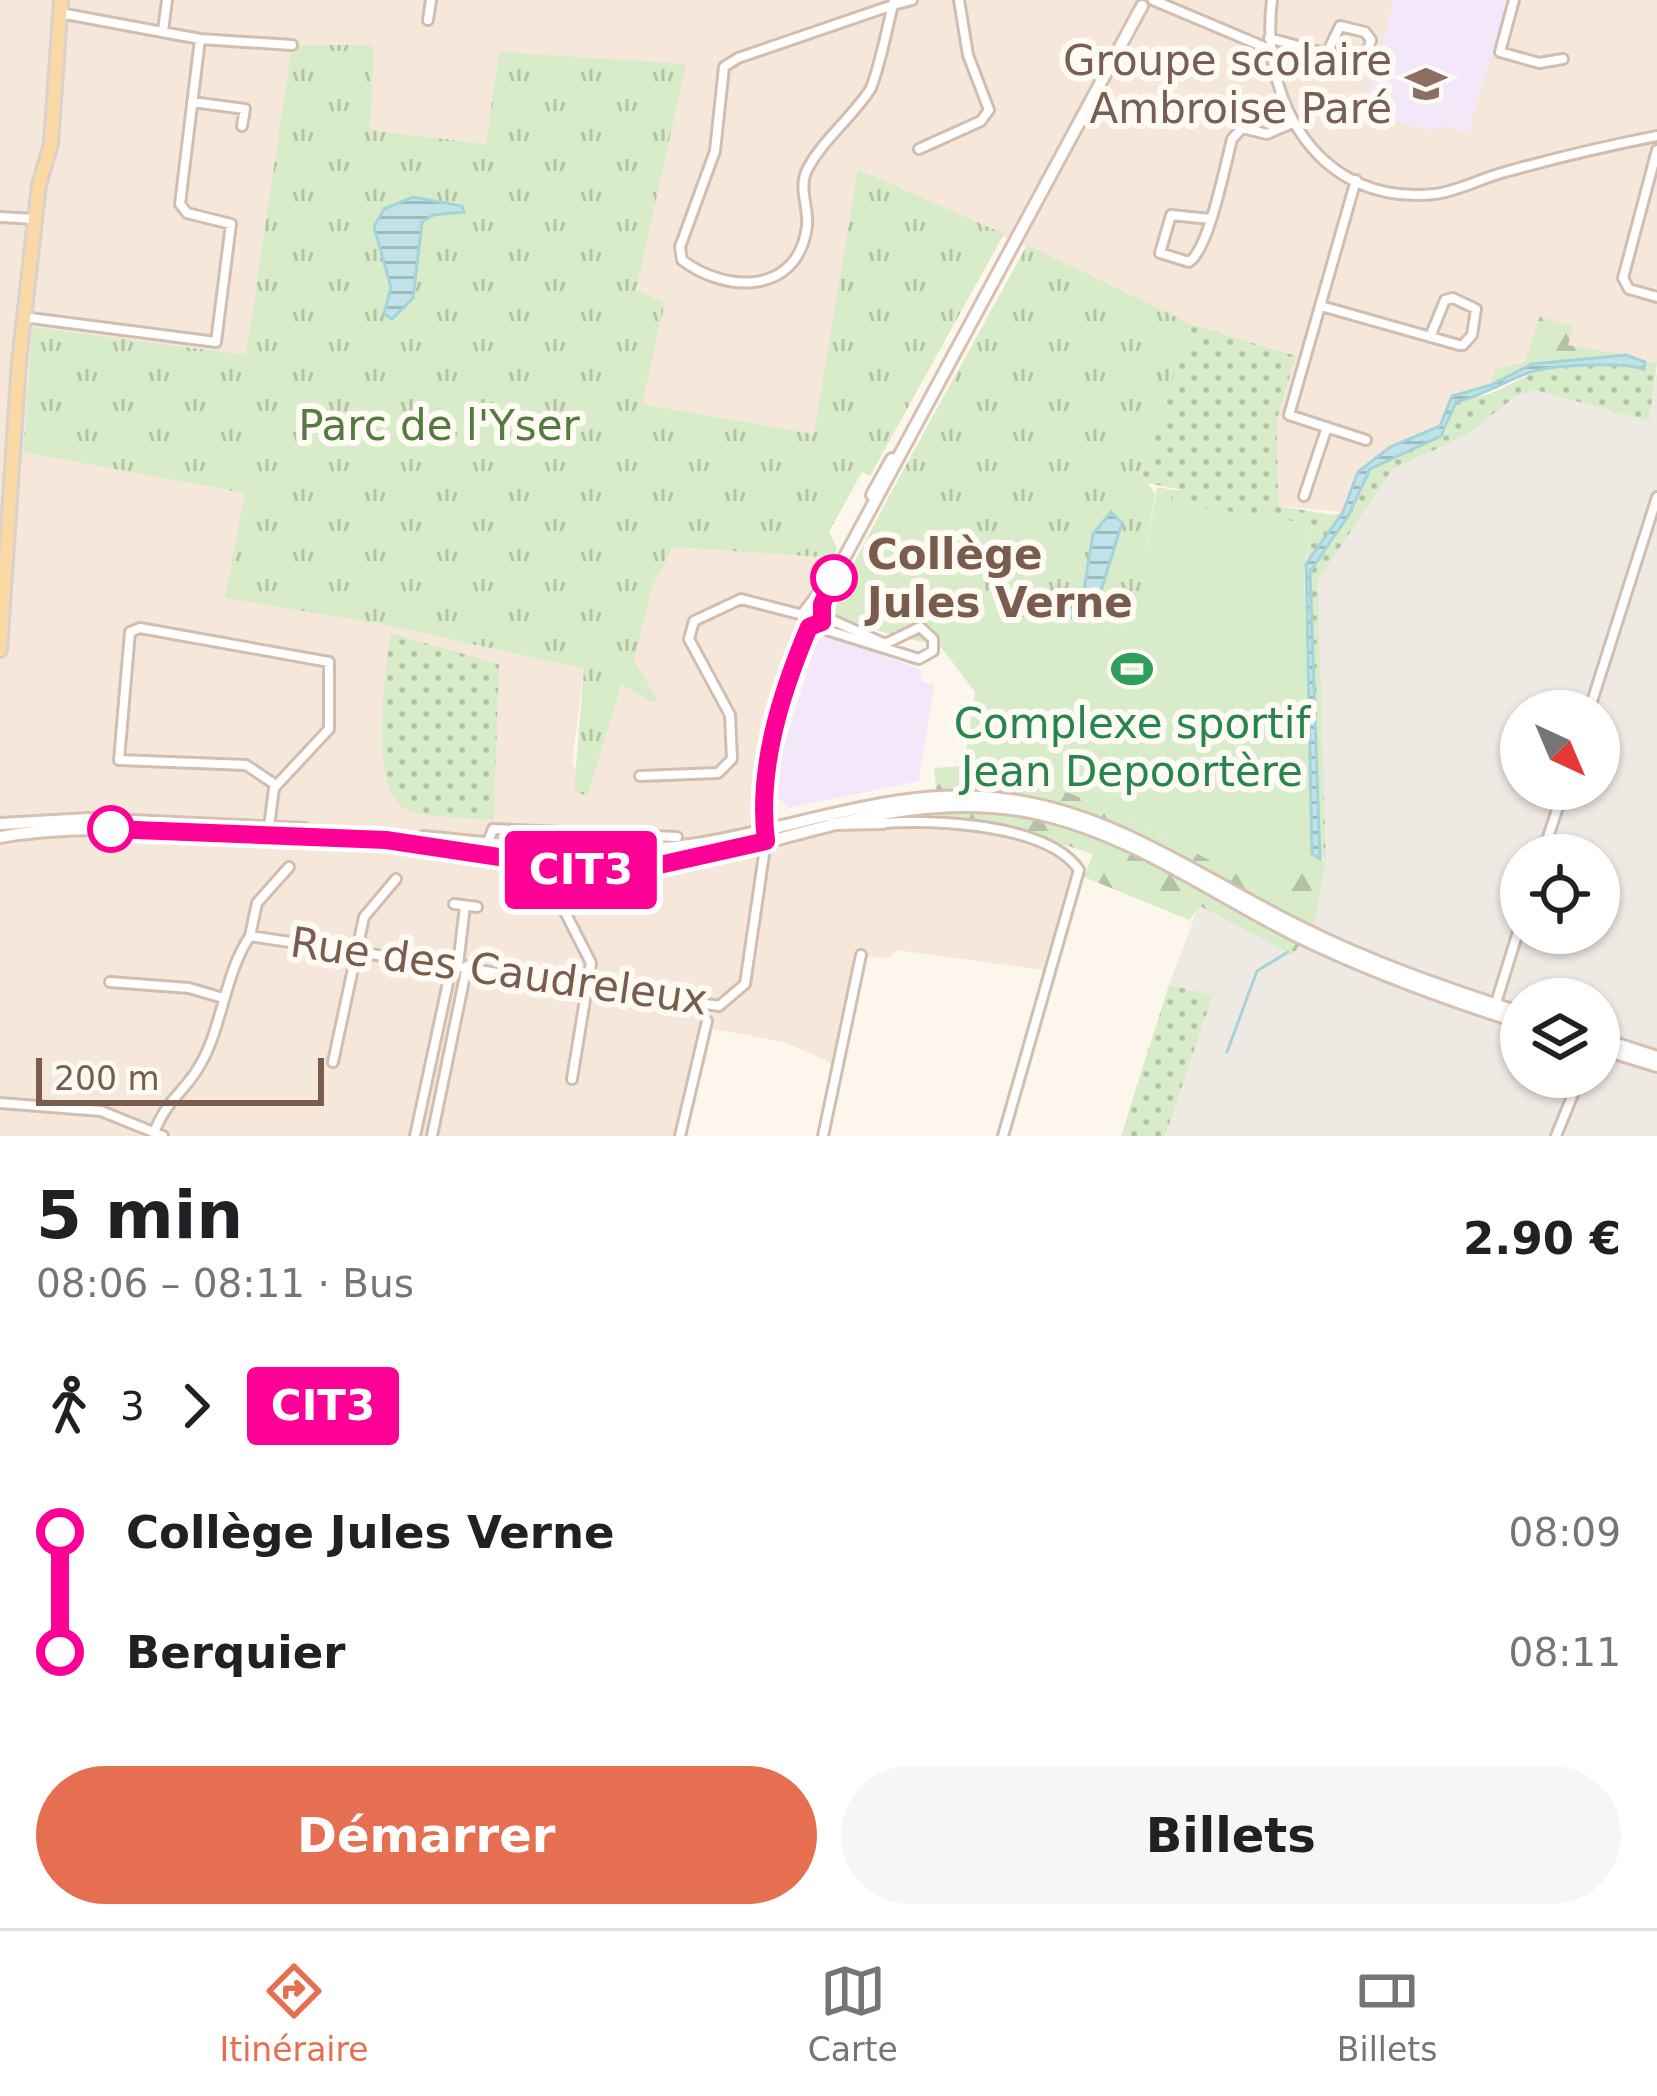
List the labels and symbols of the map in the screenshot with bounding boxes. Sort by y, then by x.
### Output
place label: Groupe scolaire Ambroise Paré [1063,36,1392,133]
school or university icon: Groupe scolaire Ambroise Paré [1403,61,1449,107]
park label: Parc de l'Yser [298,401,581,450]
place label: Collège Jules Verne [864,530,1133,627]
marker: Collège Jules Verne [812,556,856,600]
sports icon: Complexe sportif Jean Depoortère [1109,646,1155,692]
north arrow [1500,690,1620,810]
place label: Complexe sportif Jean Depoortère [954,699,1311,796]
unlabelled marker [89,807,133,851]
line badge: CIT3 [497,831,665,909]
street label: Rue des Caudreleux [287,917,711,1025]
scale bar [36,1052,324,1105]

